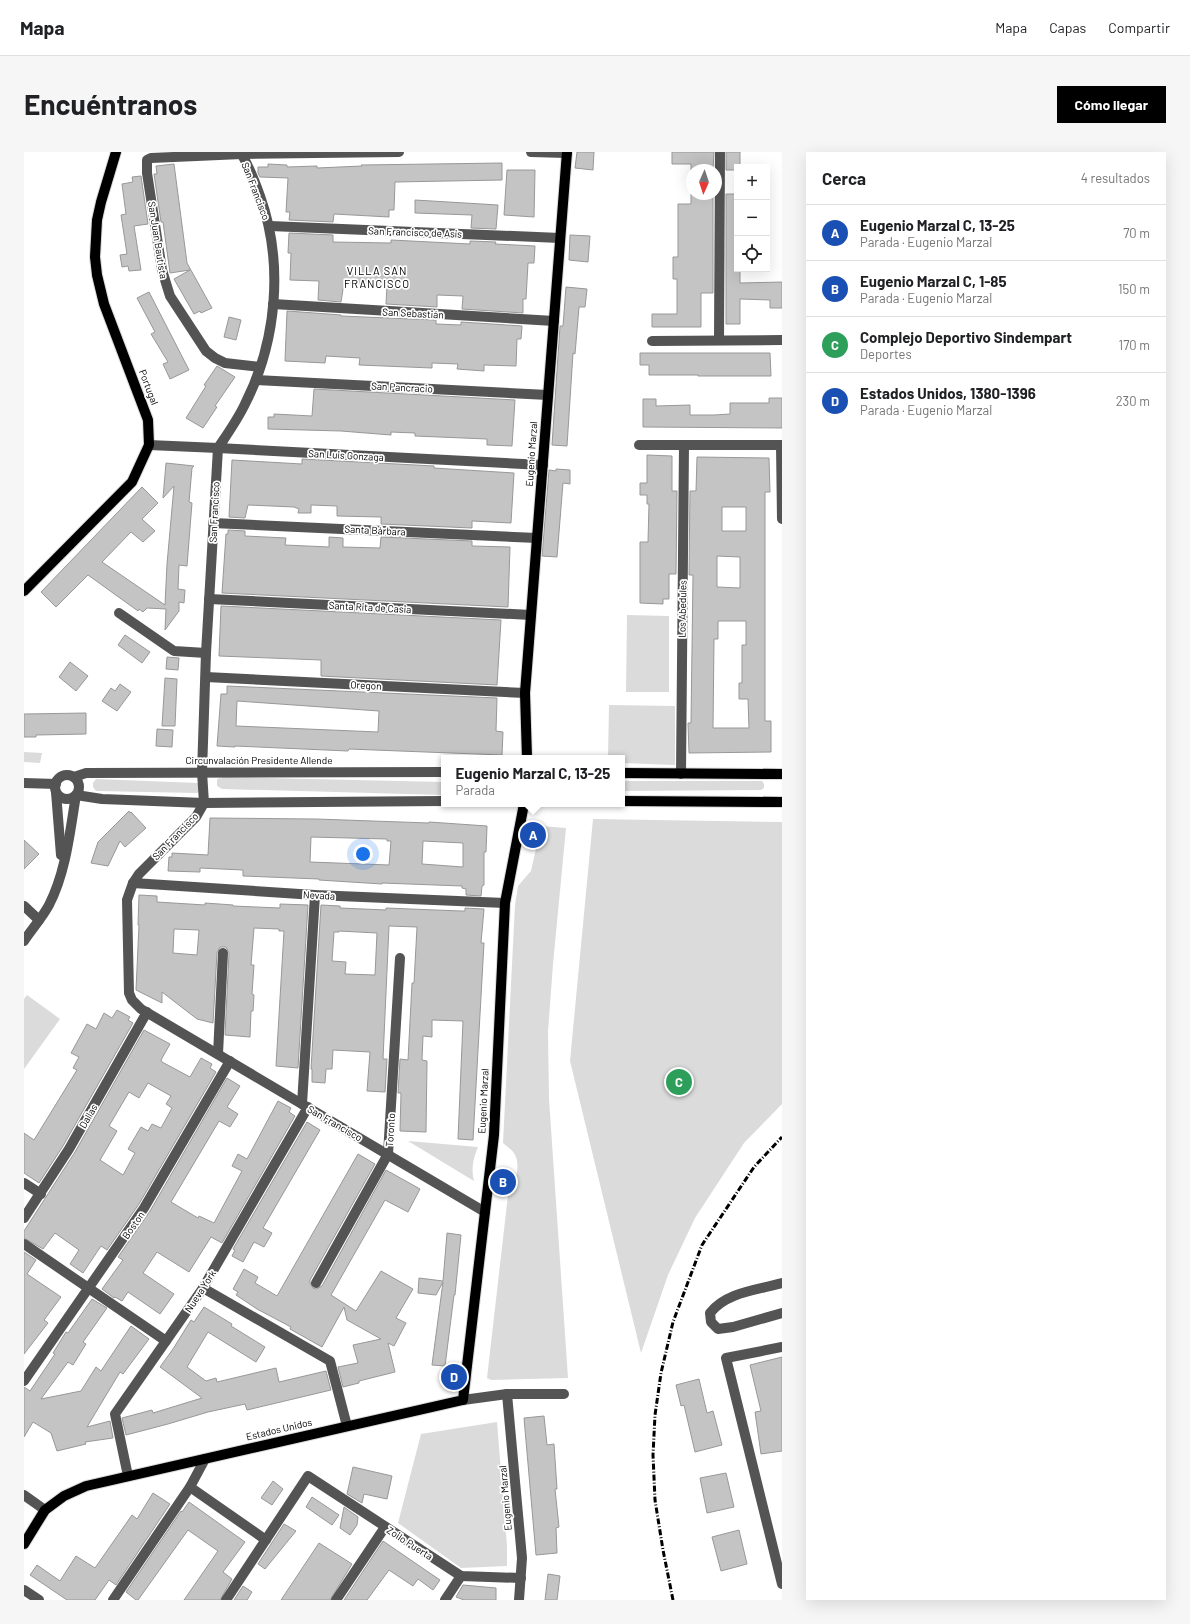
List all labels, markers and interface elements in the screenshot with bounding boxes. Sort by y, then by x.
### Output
text: Mapa [20,16,64,39]
text: Mapa [995,19,1027,36]
text: Capas [1049,19,1086,36]
text: Compartir [1108,19,1170,36]
button: Cómo llegar [1057,86,1166,123]
text: Encuéntranos [24,87,197,121]
street label: San Francisco [239,160,273,222]
north arrow [686,164,722,200]
map controls [734,164,770,272]
button: + [734,164,770,200]
text: Cerca [822,168,866,188]
text: 4 resultados [1081,170,1150,186]
street label: San Juan Bautista [146,200,170,280]
button: − [734,200,770,236]
text: Eugenio Marzal C, 13-25 [860,216,1015,234]
street label: San Francisco de Asís [368,224,462,240]
text: A [831,225,839,241]
text: 70 m [1123,225,1150,241]
text: Parada · Eugenio Marzal [860,234,992,250]
button: locate [734,236,770,272]
district label: VILLA SAN FRANCISCO [344,264,410,290]
text: Eugenio Marzal C, 1-85 [860,272,1007,290]
text: B [831,281,839,297]
text: 150 m [1118,281,1150,297]
text: Parada · Eugenio Marzal [860,290,992,306]
street label: San Sebastián [382,305,444,321]
text: Complejo Deportivo Sindempart [860,328,1072,346]
text: C [831,337,839,353]
text: 170 m [1119,337,1150,353]
text: Deportes [860,346,912,362]
street label: Portugal [137,368,161,406]
street label: San Pancracio [371,379,433,395]
text: Estados Unidos, 1380-1396 [860,384,1036,402]
text: D [831,393,839,409]
text: 230 m [1116,393,1150,409]
text: Parada · Eugenio Marzal [860,402,992,418]
street label: Eugenio Marzal [523,421,539,487]
street label: San Luis Gonzaga [308,447,384,463]
street label: San Francisco [206,481,222,543]
street label: Santa Bárbara [344,522,406,538]
street label: Los Abedules [675,580,689,638]
street label: Santa Rita de Casia [328,599,412,615]
street label: Oregon [350,678,382,692]
street label: Circunvalación Presidente Allende [186,754,332,766]
popup [441,755,625,807]
text: Eugenio Marzal C, 13-25 [456,764,610,782]
text: Parada [456,782,495,798]
street label: San Francisco [149,810,201,862]
pin: A [520,820,546,850]
your location [353,844,373,864]
street label: Nevada [303,888,335,902]
pin: C [666,1067,692,1097]
street label: Eugenio Marzal [475,1068,491,1134]
street label: Dallas [76,1102,100,1130]
street label: San Francisco [306,1103,364,1143]
street label: Toronto [383,1113,397,1147]
pin: B [490,1167,516,1197]
street label: Boston [119,1209,147,1241]
street label: Nueva York [182,1268,218,1314]
pin: D [441,1362,467,1392]
street label: Estados Unidos [245,1416,313,1442]
street label: Eugenio Marzal [496,1465,514,1531]
street label: Zoilo Puerta [385,1524,435,1562]

